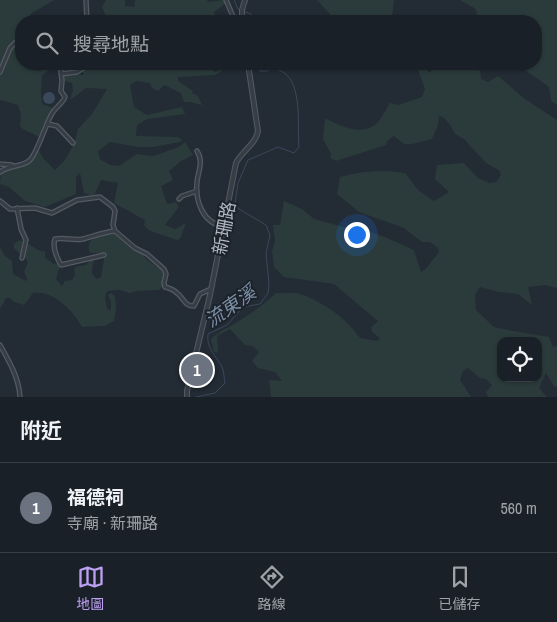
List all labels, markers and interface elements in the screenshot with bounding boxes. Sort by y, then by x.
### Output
search box [15,15,542,70]
icon: search [33,29,61,57]
text: 搜尋地點 [73,31,149,57]
street label: 新珊路 [207,199,241,257]
your location [344,222,370,248]
water label: 流東溪 [199,277,263,333]
map controls [497,337,542,382]
button: locate [497,337,542,382]
pin: 1 [181,351,213,389]
text: 附近 [20,416,62,445]
text: 福德祠 [67,484,124,510]
text: 1 [32,497,40,519]
text: 560 m [501,497,537,519]
text: 寺廟 · 新珊路 [67,512,158,534]
tab: 地圖 [77,563,105,613]
tab: 路線 [258,563,286,613]
tab: 已儲存 [439,563,481,613]

